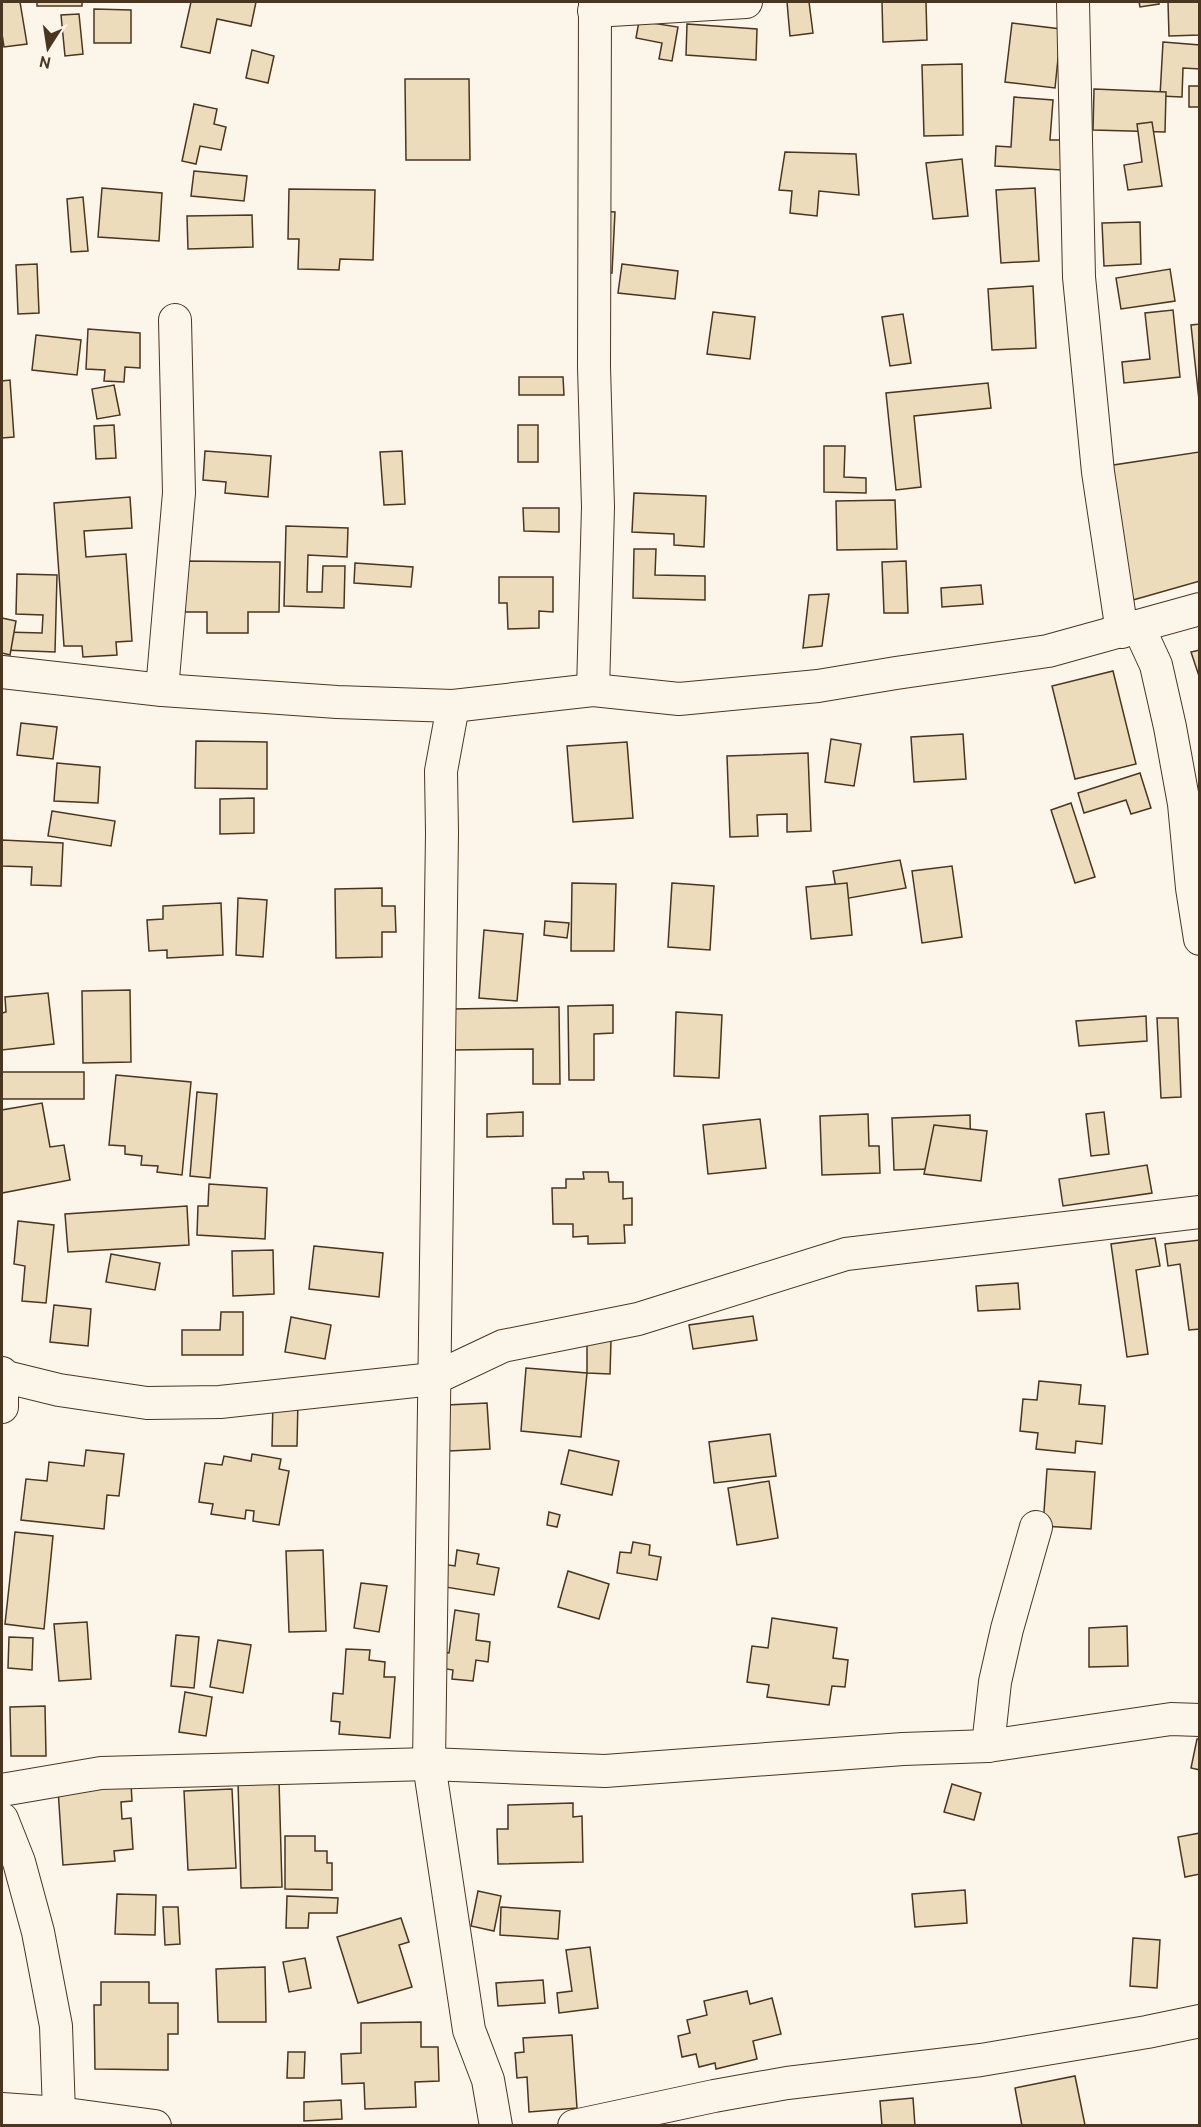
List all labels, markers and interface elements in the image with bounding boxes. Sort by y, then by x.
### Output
north arrow [18,18,78,78]
text: N [37,52,52,73]

